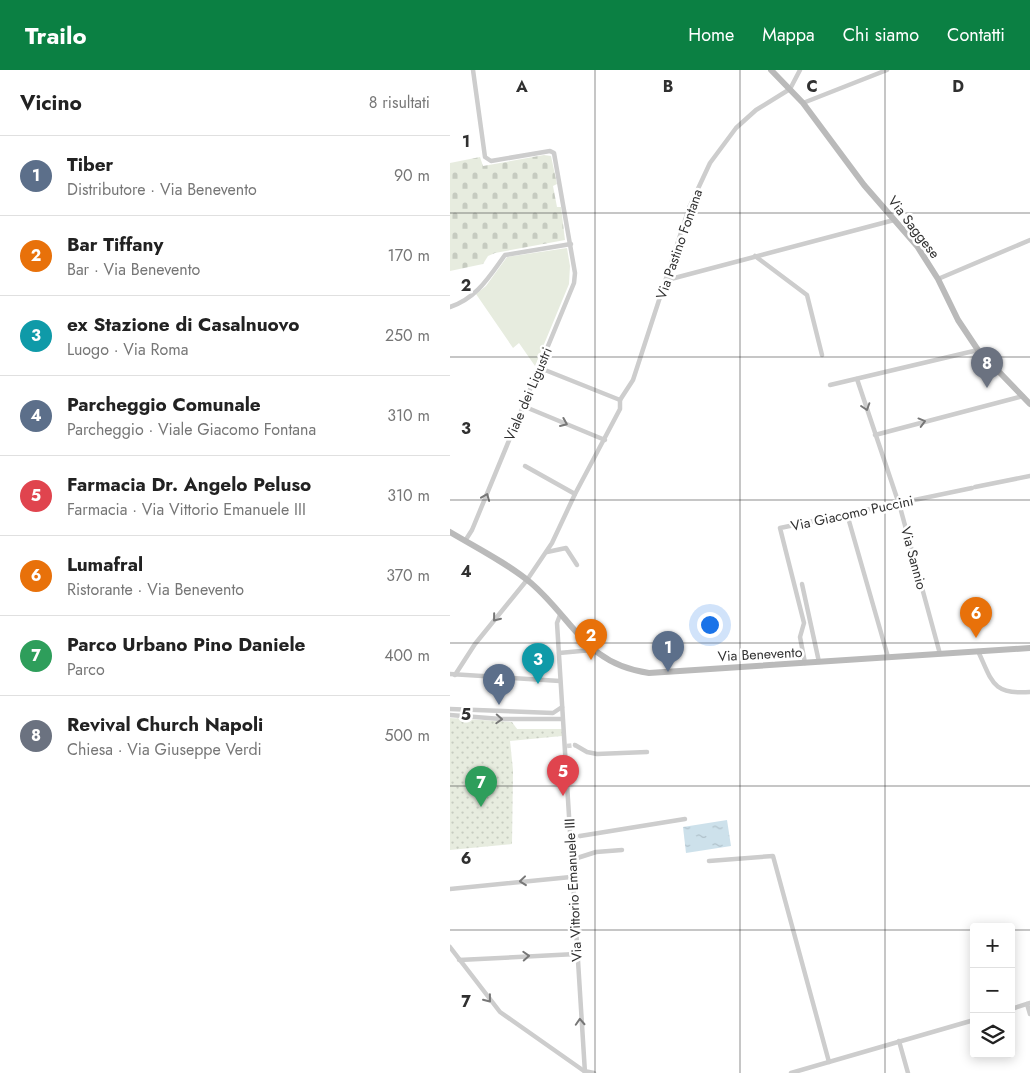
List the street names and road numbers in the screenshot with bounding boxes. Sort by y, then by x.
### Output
street label: Via Pastino Fontana [651,186,707,302]
street label: Via Saggese [883,192,945,262]
street label: Viale dei Ligustri [499,344,557,444]
street label: Via Giacomo Puccini [789,490,915,536]
street label: Via Sannio [896,524,932,592]
street label: Via Benevento [717,642,803,666]
street label: Via Vittorio Emanuele III [559,818,587,962]

